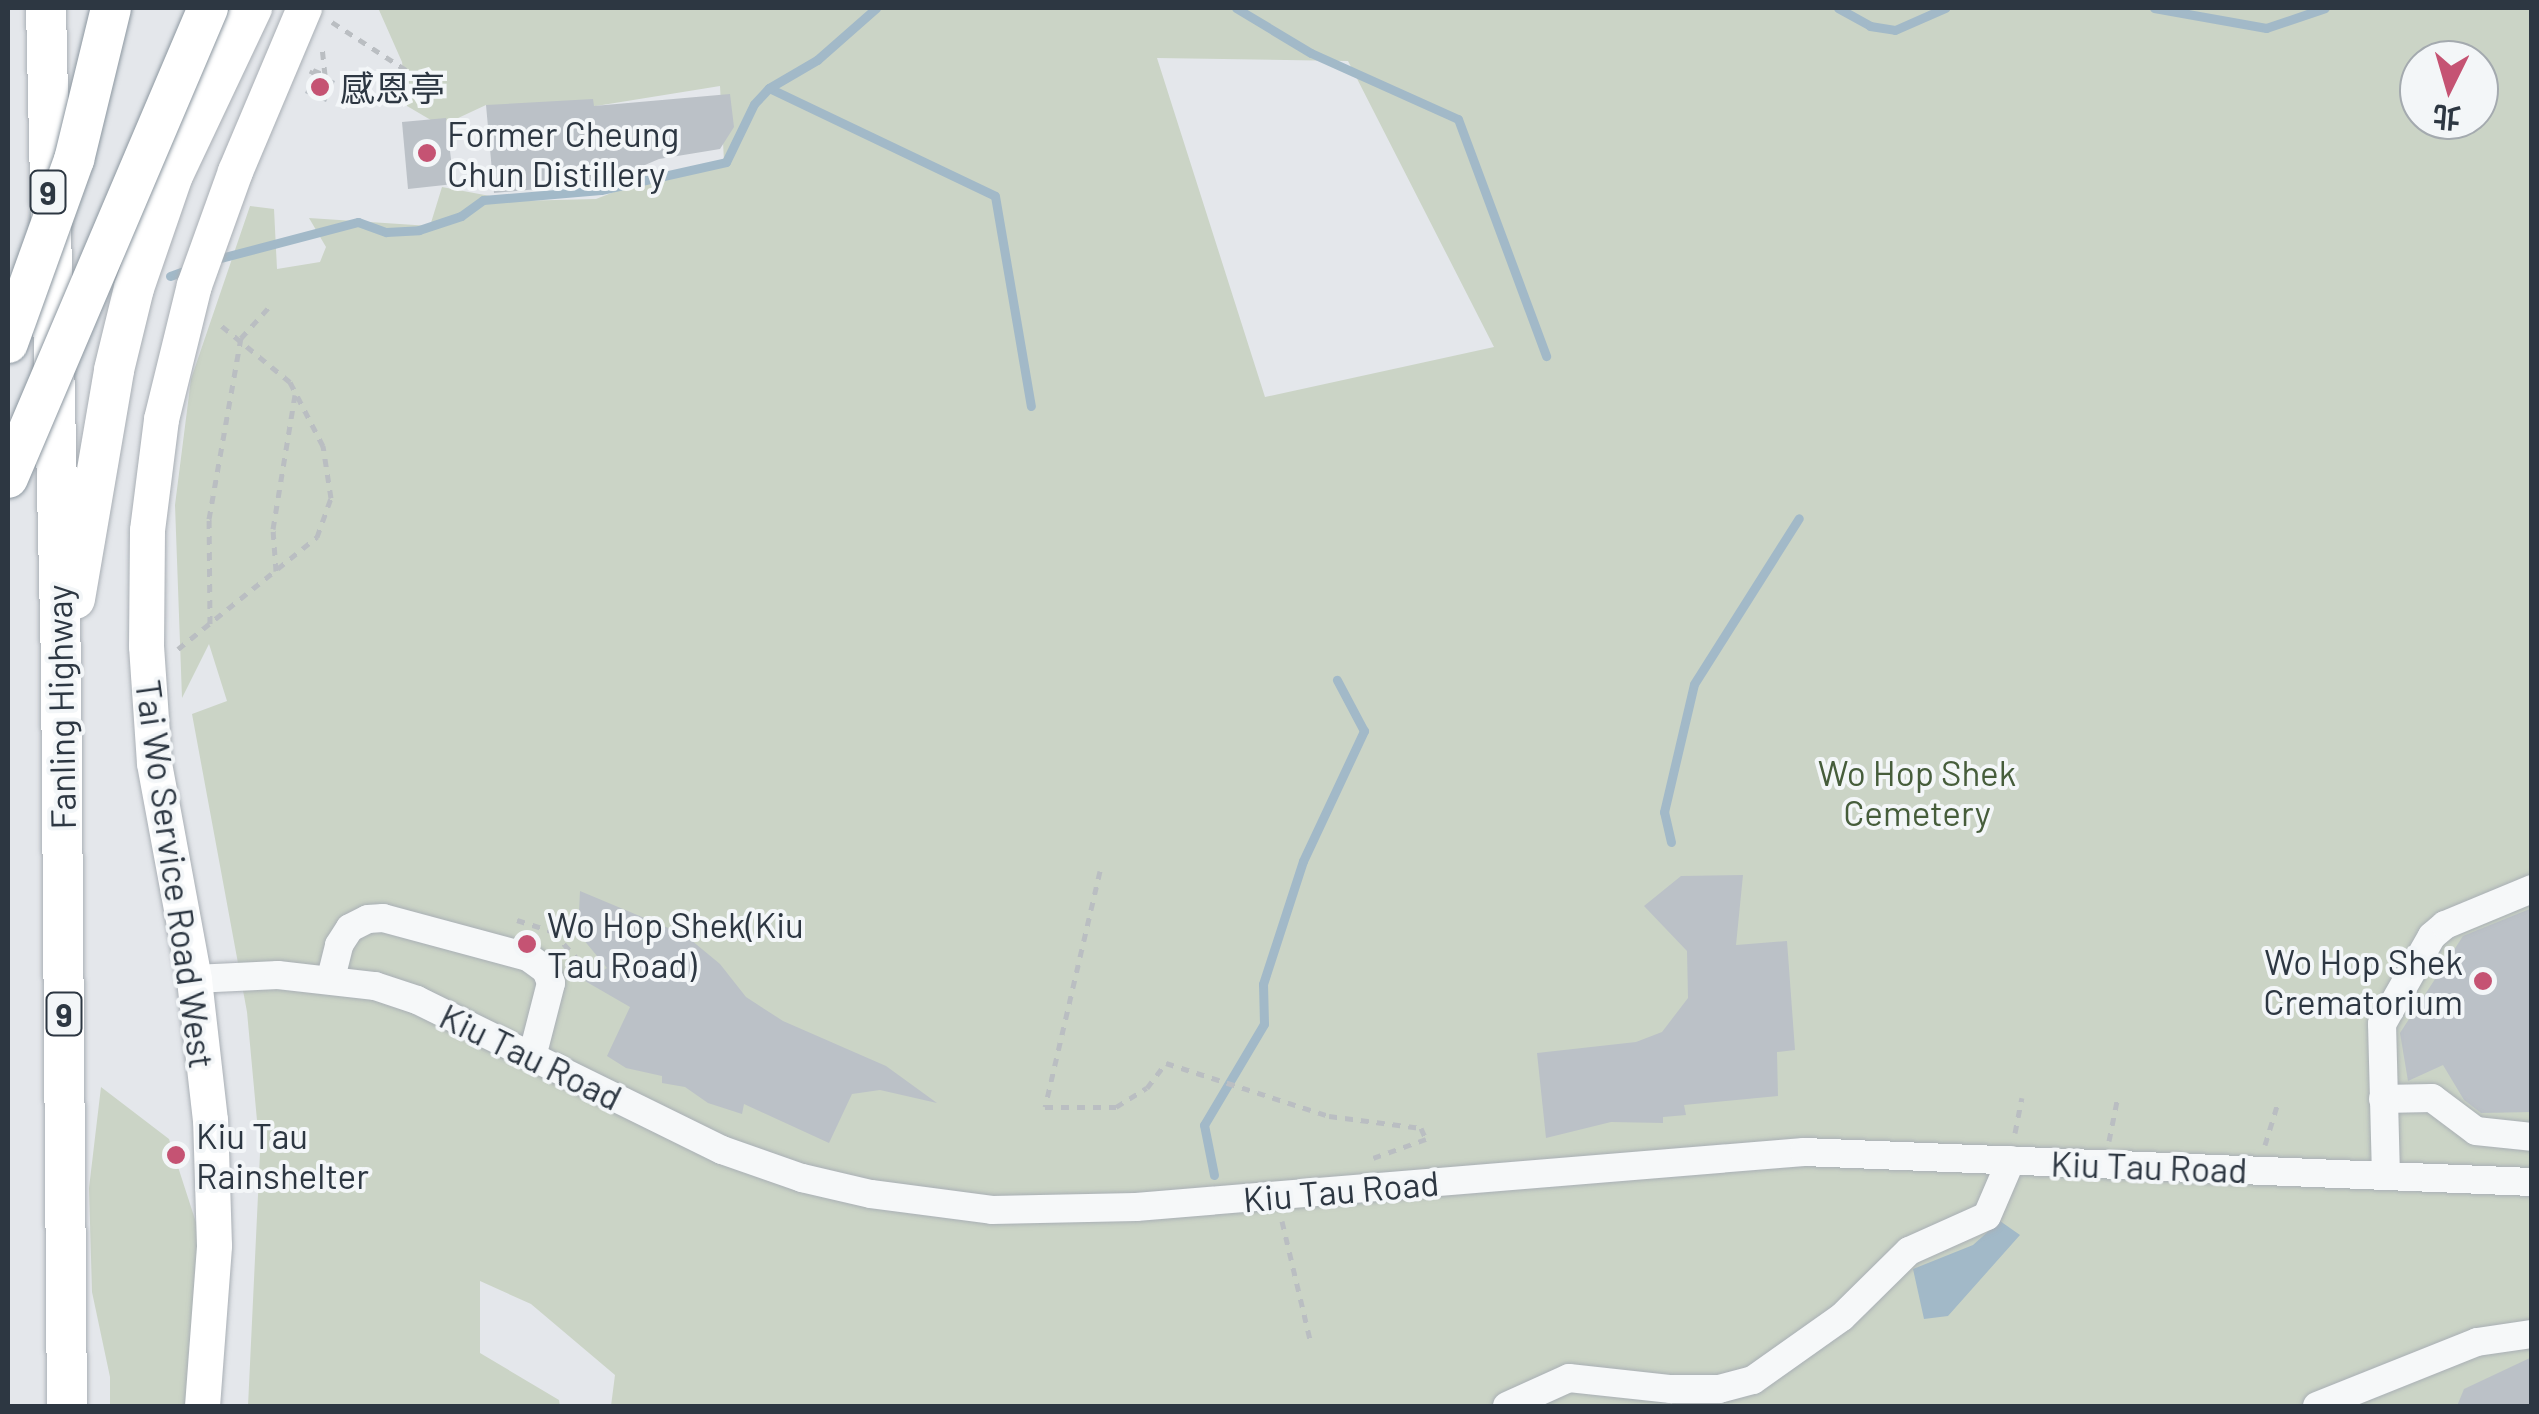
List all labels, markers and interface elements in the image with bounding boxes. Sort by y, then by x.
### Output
north arrow [2399,40,2499,140]
place label: 感恩亭 [340,66,445,108]
marker: 感恩亭 [309,76,331,98]
text: 北 [2431,100,2462,136]
place label: Former Cheung Chun Distillery [447,112,679,194]
marker: Former Cheung Chun Distillery [416,142,438,164]
road number: 9 [28,165,68,219]
street label: Fanling Highway [37,584,83,830]
street label: Tai Wo Service Road West [128,677,224,1071]
park label: Wo Hop Shek Cemetery [1818,751,2016,833]
place label: Wo Hop Shek(Kiu Tau Road) [547,903,804,985]
marker: Wo Hop Shek(Kiu Tau Road) [516,933,538,955]
place label: Wo Hop Shek Crematorium [2263,940,2463,1022]
marker: Wo Hop Shek Crematorium [2472,970,2494,992]
road number: 9 [44,987,84,1041]
street label: Kiu Tau Road [433,994,629,1118]
place label: Kiu Tau Rainshelter [196,1114,369,1196]
street label: Kiu Tau Road [2050,1142,2248,1190]
marker: Kiu Tau Rainshelter [165,1144,187,1166]
street label: Kiu Tau Road [1241,1161,1441,1219]

